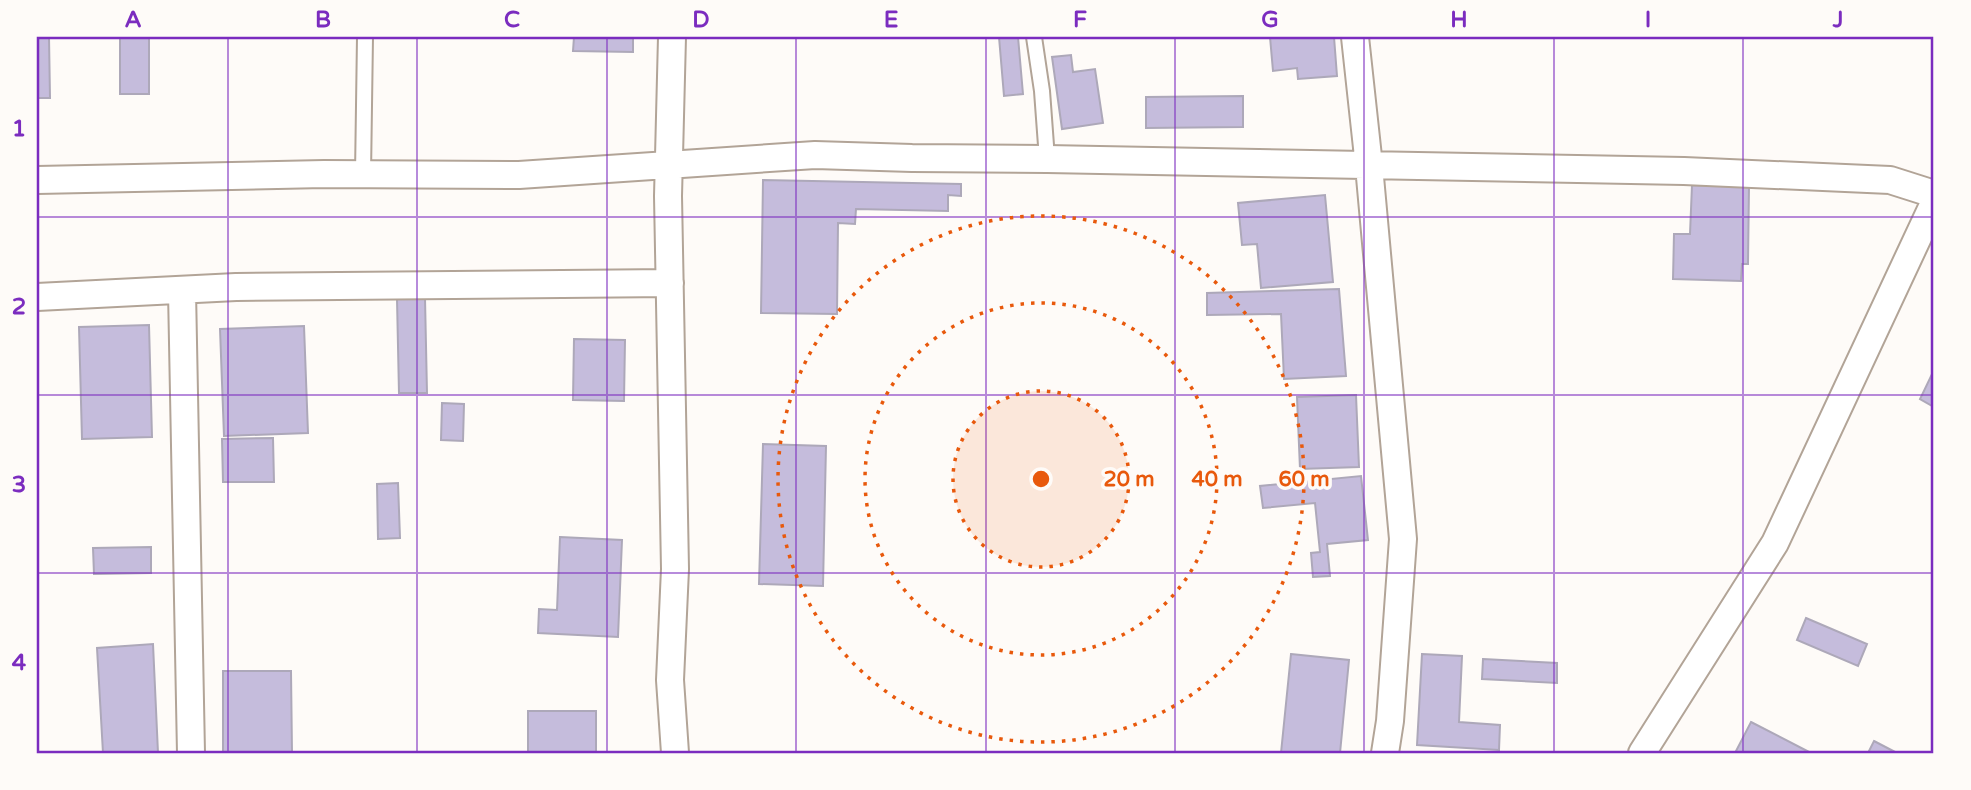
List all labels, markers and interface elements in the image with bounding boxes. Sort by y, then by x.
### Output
text: A [124,6,142,34]
text: B [315,6,331,34]
text: C [504,6,520,34]
text: D [692,6,710,34]
text: E [884,6,898,34]
text: F [1073,6,1087,34]
text: G [1261,6,1279,34]
text: H [1450,6,1468,34]
text: I [1645,6,1651,34]
text: J [1832,6,1843,34]
text: 1 [12,115,26,143]
text: 2 [12,293,26,321]
centre of rings [1029,467,1053,491]
text: 20 m [1103,467,1155,492]
text: 40 m [1191,467,1243,492]
text: 60 m [1278,467,1330,492]
text: 3 [12,471,26,499]
text: 4 [12,649,27,677]

